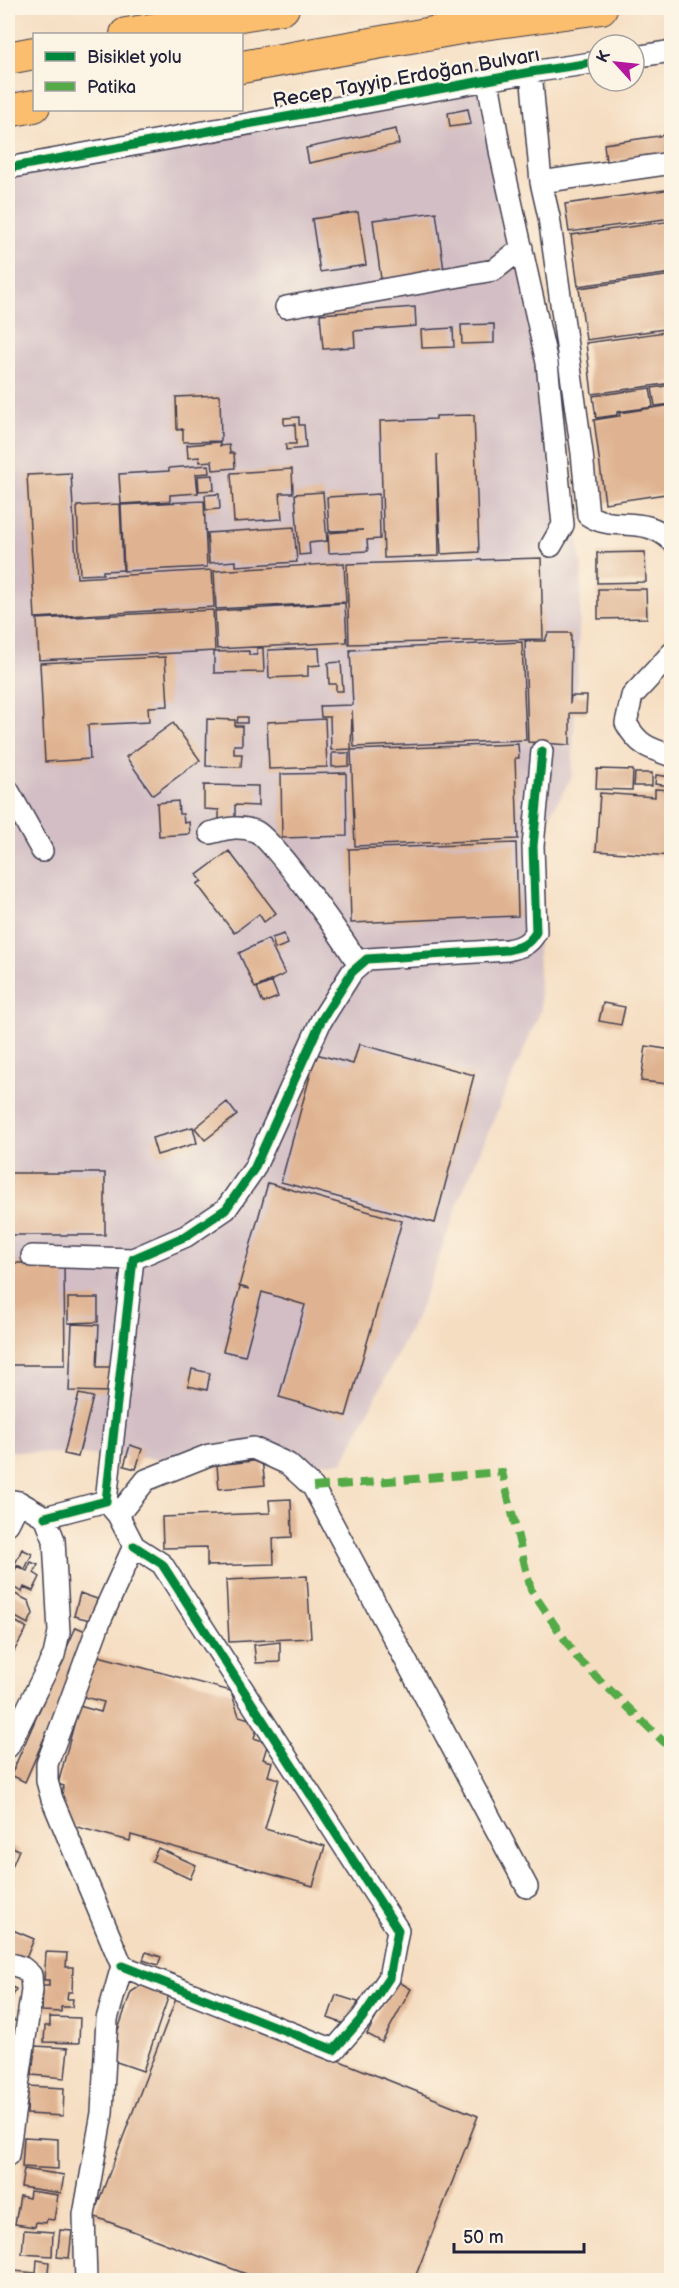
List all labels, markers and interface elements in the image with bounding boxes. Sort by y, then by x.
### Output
legend [33,33,243,111]
north arrow [586,33,646,93]
street label: Recep Tayyip Erdoğan Bulvarı [271,43,541,113]
text: Bisiklet yolu [87,47,182,68]
text: K [593,48,615,66]
text: Patika [87,77,136,98]
scale bar [454,2216,584,2254]
text: 50 m [463,2227,504,2248]

